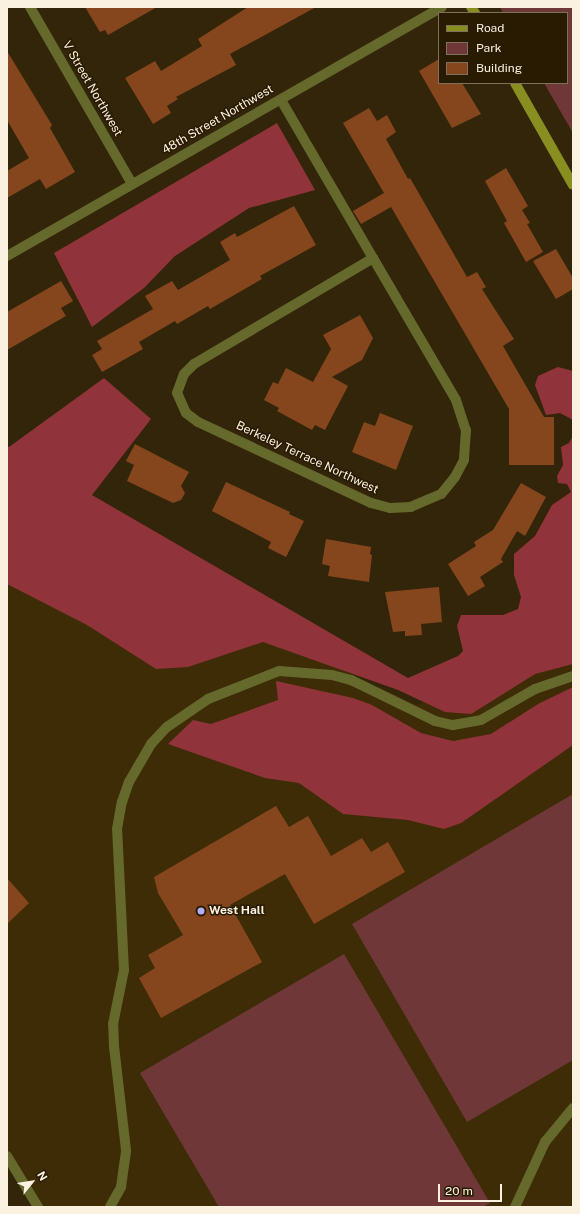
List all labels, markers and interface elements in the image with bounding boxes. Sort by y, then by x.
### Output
legend [438,12,568,84]
text: Road [476,21,504,35]
street label: V Street Northwest [59,39,125,139]
text: Park [476,41,502,55]
text: Building [476,61,522,75]
street label: 48th Street Northwest [160,82,276,158]
street label: Berkeley Terrace Northwest [233,419,381,497]
place label: West Hall [209,904,265,918]
marker: West Hall [196,906,206,916]
north arrow [12,1162,52,1202]
text: N [35,1169,50,1183]
scale bar [440,1176,504,1202]
text: 20 m [445,1184,473,1198]

